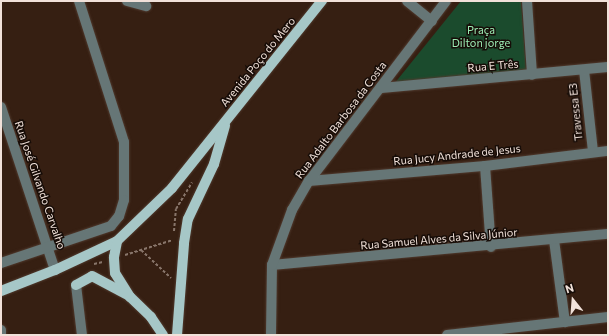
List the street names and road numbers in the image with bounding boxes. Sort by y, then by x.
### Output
street label: Avenida Poço do Mero [218,15,298,109]
street label: Rua E Três [467,57,519,75]
street label: Rua Adalto Barbosa da Costa [293,59,389,181]
street label: Travessa E3 [566,82,586,142]
street label: Rua José Gilvando Carvalho [12,119,68,251]
street label: Rua Jucy Andrade de Jesus [393,142,521,168]
street label: Rua Samuel Alves da Silva Júnior [360,226,518,252]

